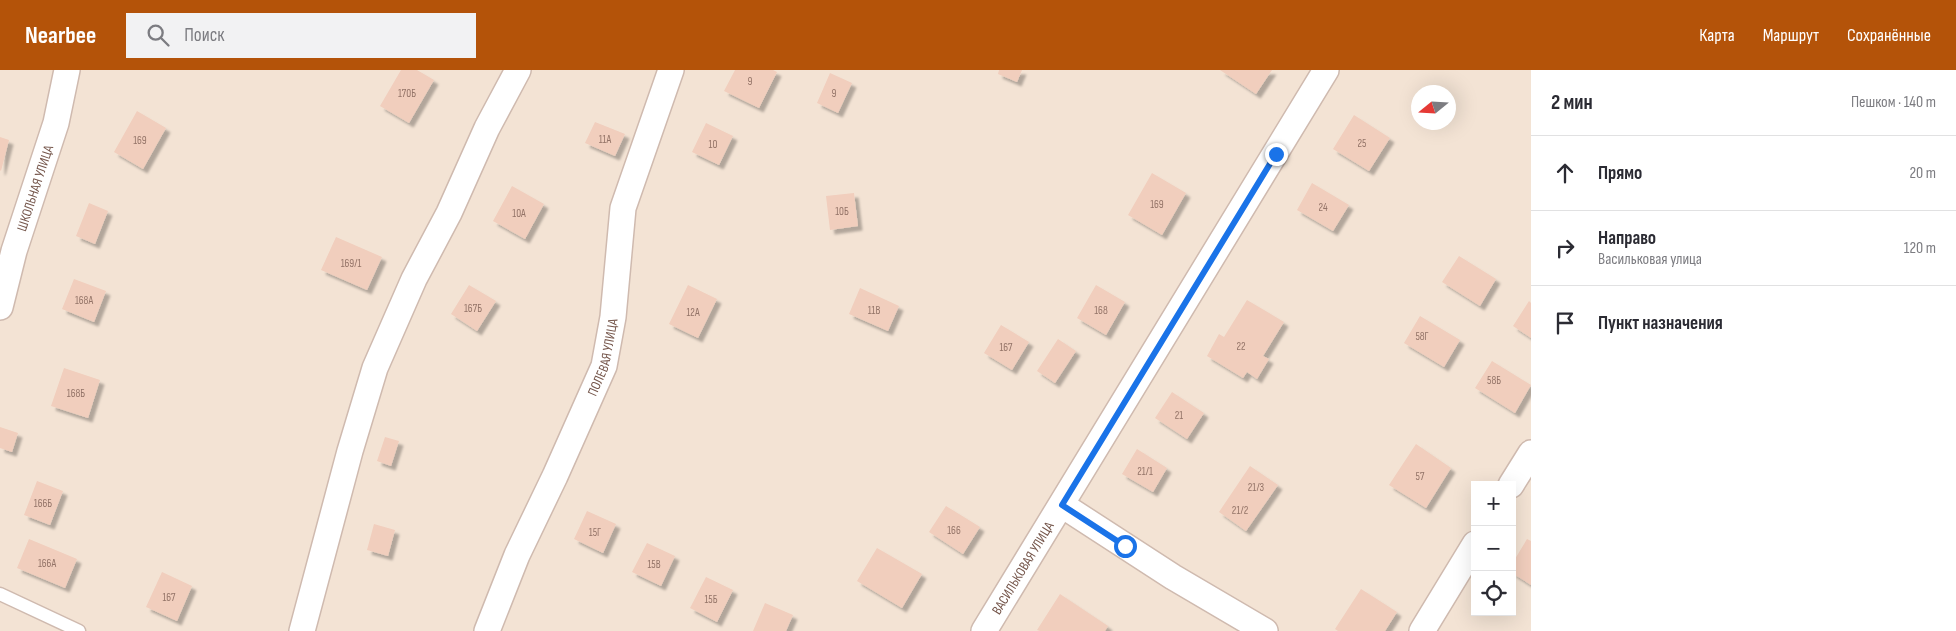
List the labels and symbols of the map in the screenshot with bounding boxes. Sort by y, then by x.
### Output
house number: 9 [748,75,753,88]
north arrow [1411,85,1456,130]
house number: 170Б [398,87,416,100]
house number: 9 [832,87,837,100]
house number: 11А [599,133,612,146]
house number: 169 [133,134,147,147]
house number: 25 [1358,137,1366,150]
house number: 10 [709,138,717,151]
street label: ШКОЛЬНАЯ УЛИЦА [13,142,57,233]
route end [1265,143,1288,166]
house number: 169 [1150,198,1164,211]
house number: 24 [1318,201,1328,214]
house number: 10Б [835,205,849,218]
house number: 10А [512,207,526,220]
house number: 169/1 [341,257,361,270]
house number: 168А [75,294,93,307]
house number: 167Б [464,302,482,315]
house number: 11В [868,304,880,317]
house number: 168 [1094,304,1108,317]
house number: 12А [686,306,700,319]
street label: ПОЛЕВАЯ УЛИЦА [584,316,622,399]
house number: 58Г [1415,330,1429,343]
house number: 22 [1236,340,1246,353]
house number: 167 [999,341,1013,354]
house number: 58Б [1487,374,1501,387]
house number: 168Б [67,387,85,400]
house number: 21 [1175,409,1183,422]
house number: 21/1 [1137,465,1153,478]
house number: 57 [1416,470,1425,483]
house number: 21/3 [1248,481,1265,494]
house number: 166Б [34,497,52,510]
house number: 21/2 [1232,504,1249,517]
street label: ВАСИЛЬКОВАЯ УЛИЦА [988,518,1058,617]
house number: 166 [947,524,961,537]
house number: 15Г [589,526,601,539]
route start [1114,535,1137,558]
house number: 166А [38,557,56,570]
house number: 15В [647,558,661,571]
house number: 167 [162,591,176,604]
house number: 15Б [704,593,718,606]

